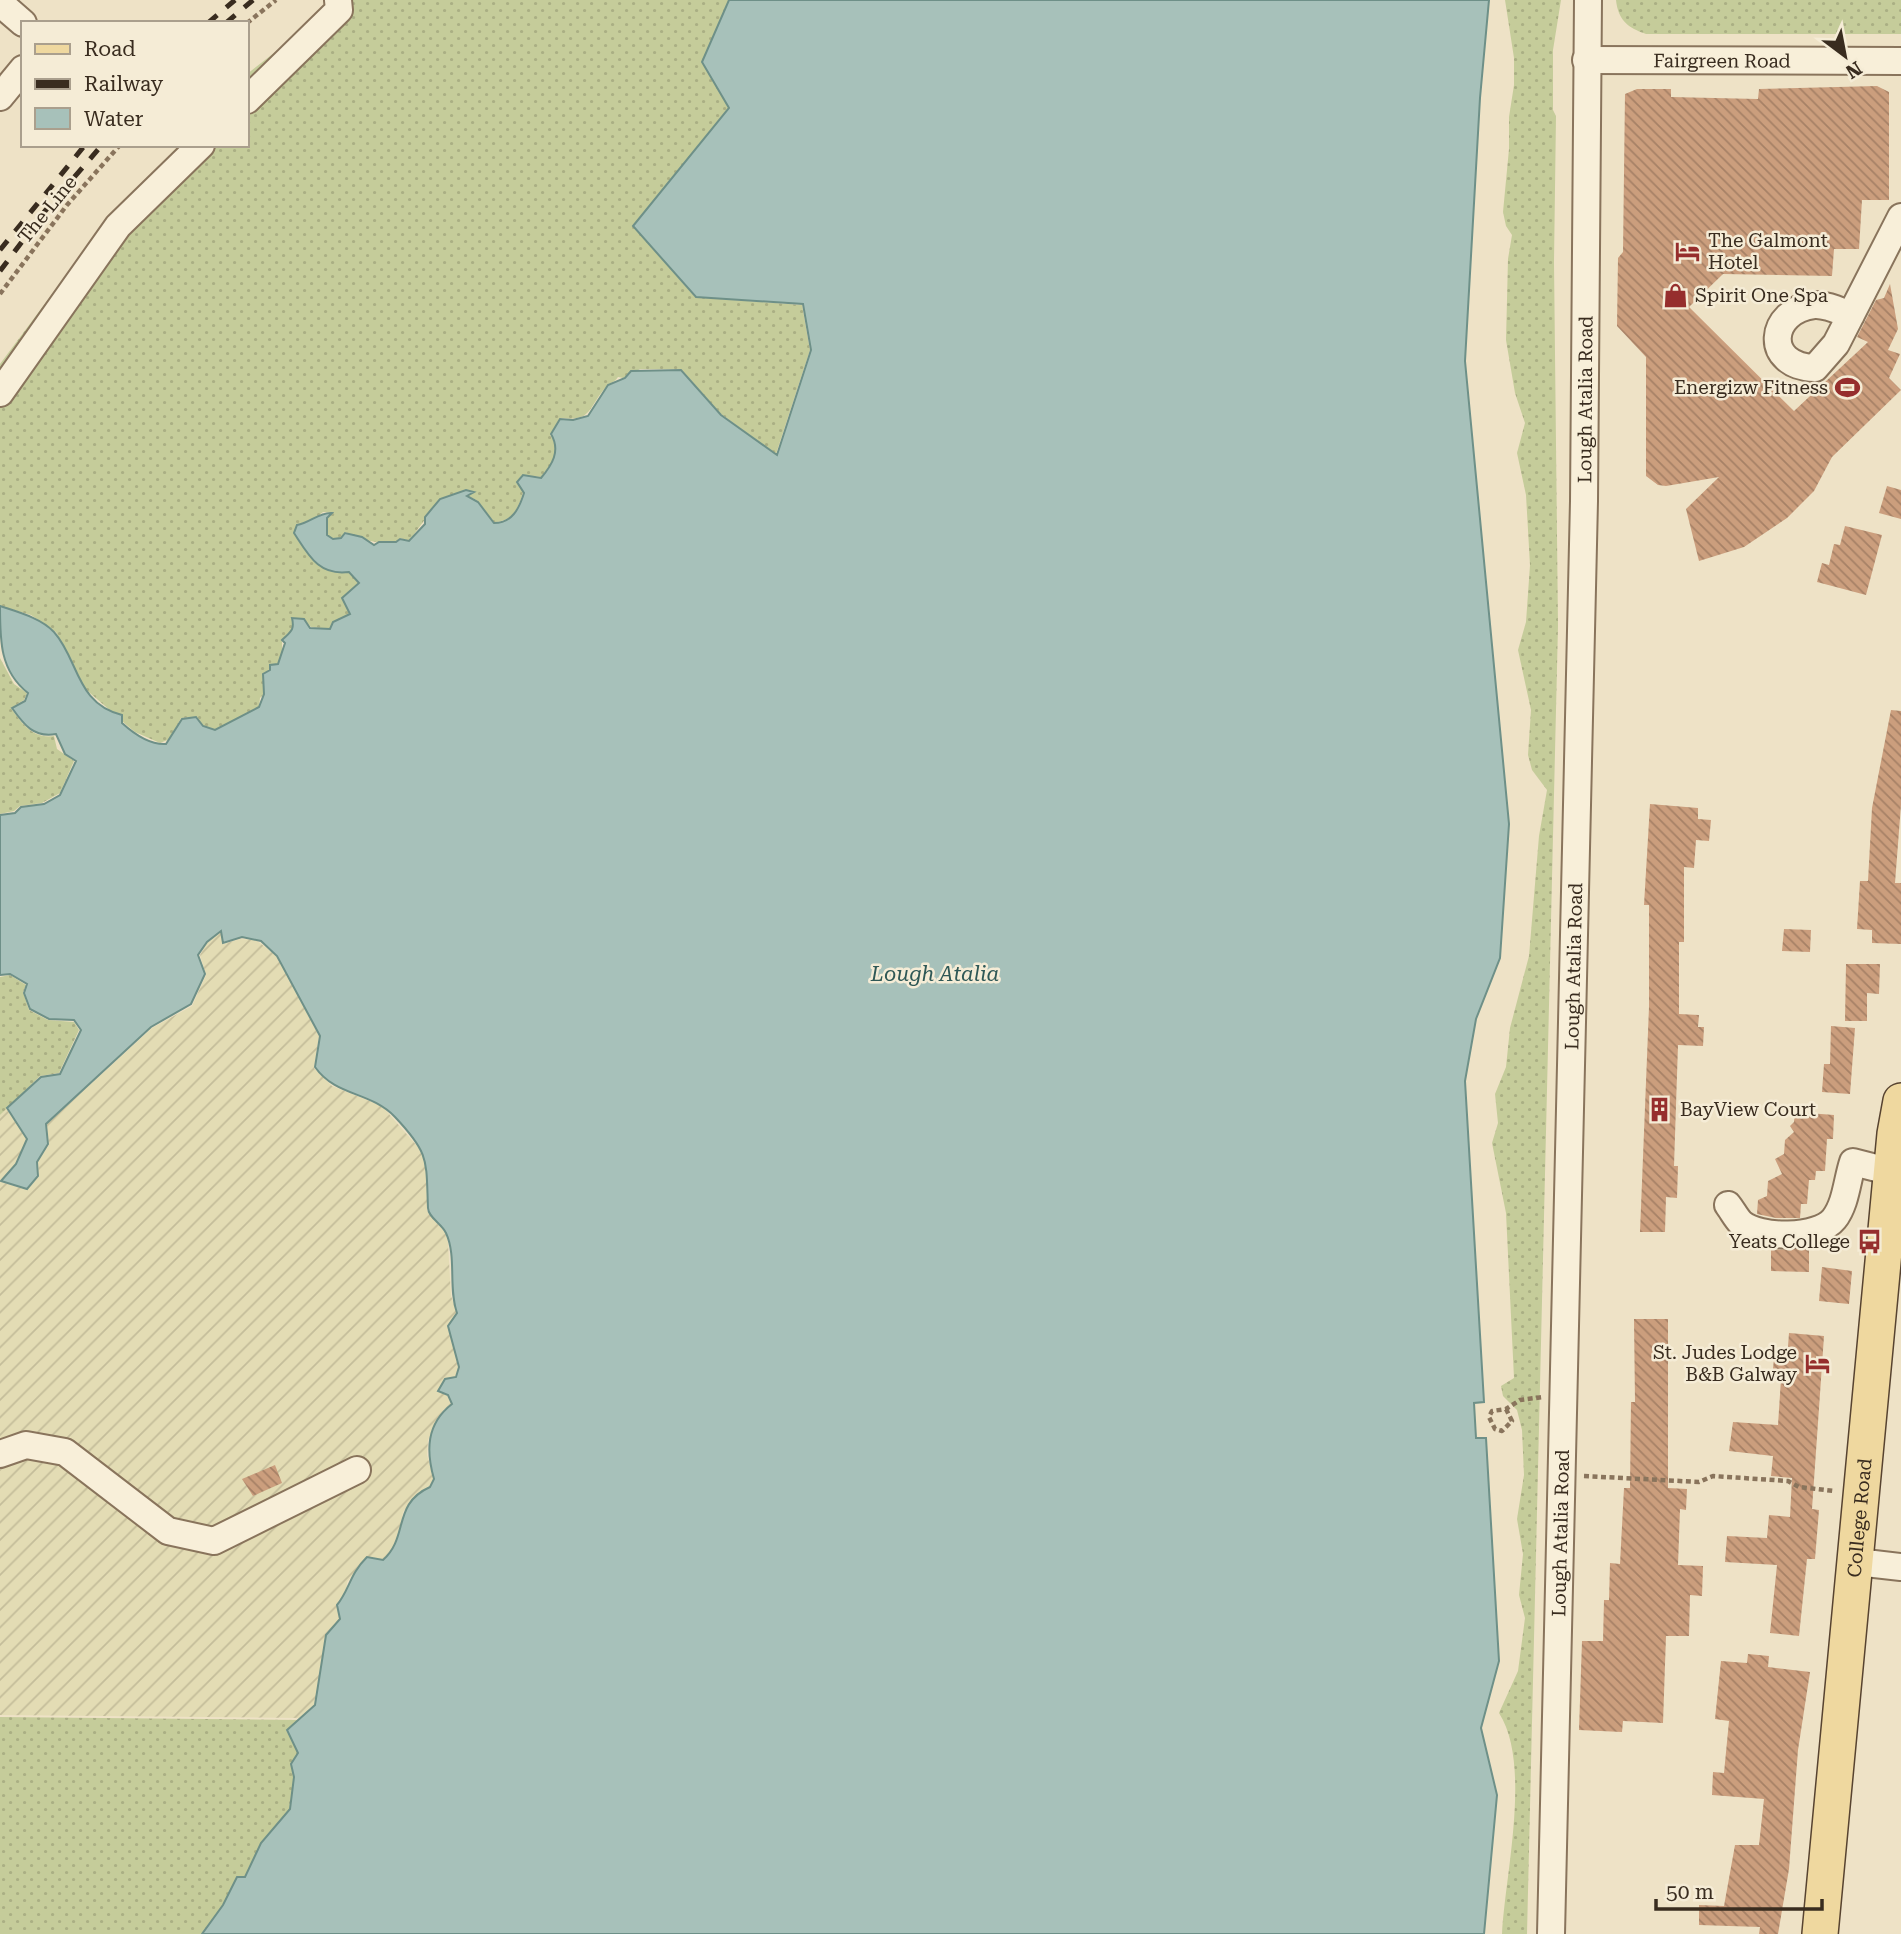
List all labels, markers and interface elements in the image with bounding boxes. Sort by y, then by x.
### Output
legend [21,21,248,147]
north arrow [1810,21,1880,91]
text: Road [84,37,136,61]
street label: Fairgreen Road [1653,49,1791,73]
text: N [1841,56,1866,84]
text: Railway [84,72,164,96]
text: Water [84,107,144,131]
street label: The Line [13,171,82,248]
place label: The Galmont Hotel [1708,229,1828,274]
hotel icon: The Galmont Hotel [1674,237,1702,265]
shop icon: Spirit One Spa [1661,281,1689,309]
place label: Spirit One Spa [1695,284,1829,307]
street label: Lough Atalia Road [1573,316,1597,483]
sports icon: Energizw Fitness [1834,373,1862,401]
place label: Energizw Fitness [1674,376,1828,399]
street label: Lough Atalia Road [1560,882,1587,1050]
water label: Lough Atalia [870,962,999,986]
building icon: BayView Court [1646,1095,1674,1123]
place label: BayView Court [1680,1098,1816,1121]
bus stop icon: Yeats College [1856,1227,1884,1255]
place label: Yeats College [1729,1230,1850,1253]
place label: St. Judes Lodge B&B Galway [1653,1341,1798,1386]
hotel icon: St. Judes Lodge B&B Galway [1803,1349,1831,1377]
street label: Lough Atalia Road [1547,1449,1574,1617]
street label: College Road [1842,1457,1877,1579]
scale bar [1656,1868,1822,1912]
text: 50 m [1666,1880,1714,1904]

